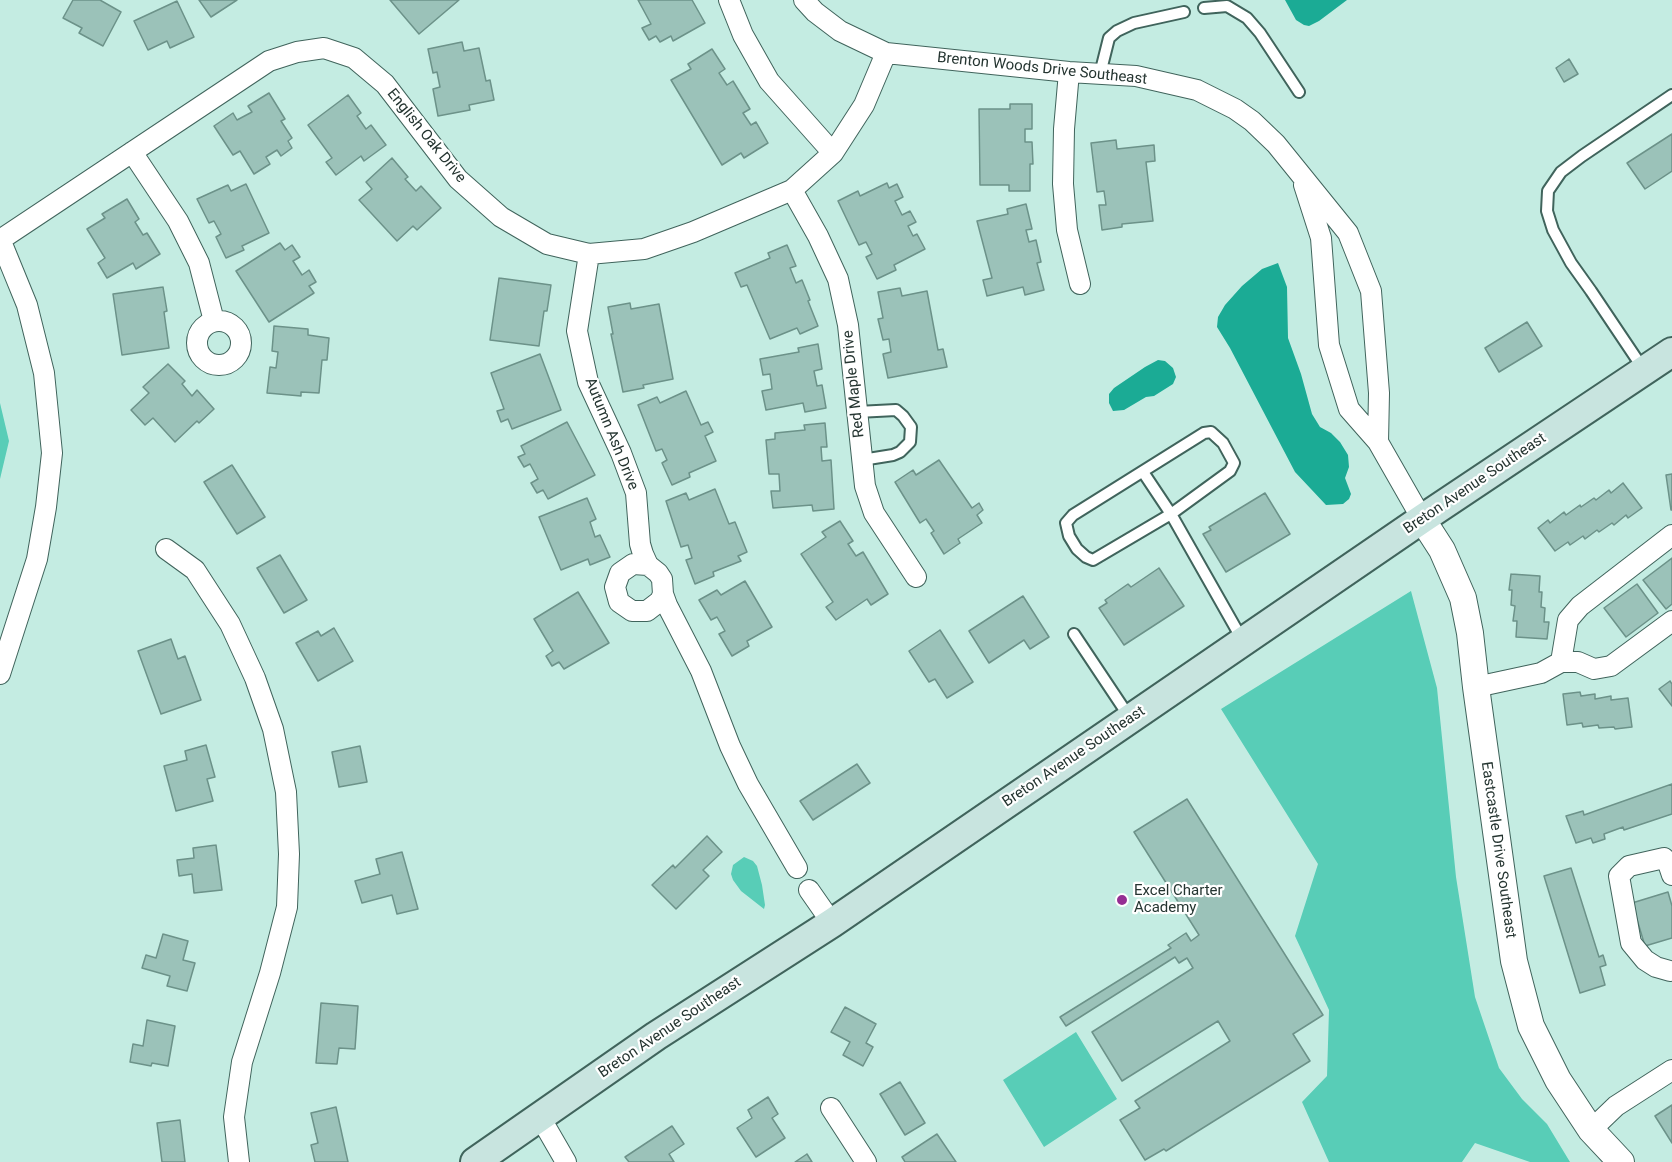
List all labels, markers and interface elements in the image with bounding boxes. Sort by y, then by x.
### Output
street label: Brenton Woods Drive Southeast [936,49,1148,89]
street label: English Oak Drive [383,85,469,187]
street label: Red Maple Drive [839,329,869,439]
street label: Autumn Ash Drive [580,375,642,493]
street label: Breton Avenue Southeast [1400,430,1550,538]
street label: Breton Avenue Southeast [999,703,1149,811]
street label: Eastcastle Drive Southeast [1477,760,1519,940]
place label: Excel Charter Academy [1134,882,1223,917]
marker: Excel Charter Academy [1115,893,1129,907]
street label: Breton Avenue Southeast [595,974,745,1082]

